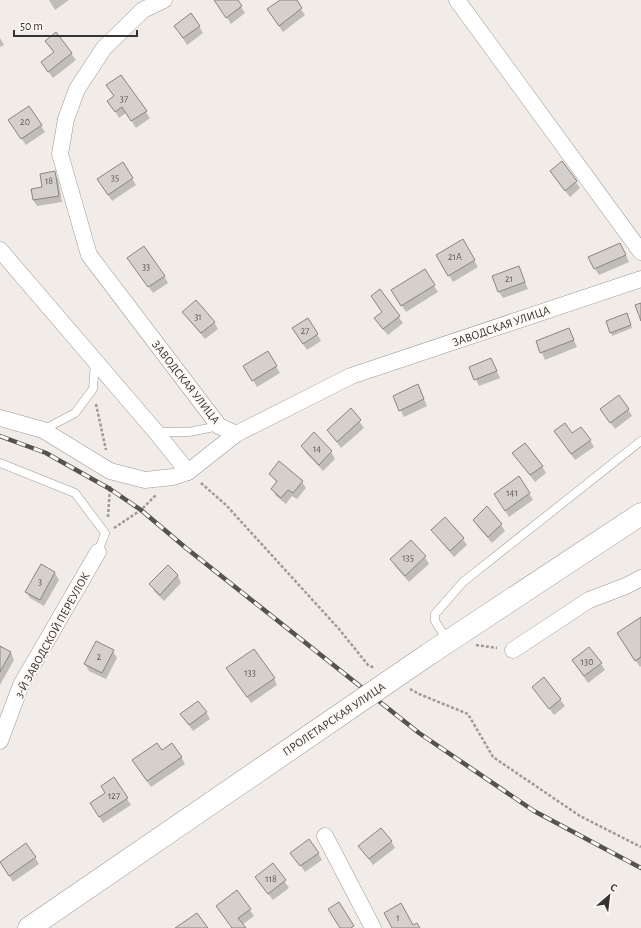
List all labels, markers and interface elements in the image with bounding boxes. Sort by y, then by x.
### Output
scale bar [14,12,137,38]
text: 50 m [20,20,43,32]
house number: 37 [120,94,128,104]
house number: 20 [20,117,30,127]
house number: 35 [111,173,119,183]
house number: 18 [45,176,53,186]
house number: 21А [448,252,462,262]
house number: 33 [142,262,150,272]
house number: 21 [505,274,513,284]
street label: ЗАВОДСКАЯ УЛИЦА [451,304,551,348]
house number: 31 [194,312,202,322]
house number: 27 [301,326,309,336]
street label: ЗАВОДСКАЯ УЛИЦА [150,338,222,426]
house number: 14 [313,444,321,454]
house number: 141 [506,488,518,498]
house number: 135 [402,553,414,563]
street label: 3-Й ЗАВОДСКОЙ ПЕРЕУЛОК [12,570,92,700]
house number: 3 [38,577,42,587]
house number: 2 [97,652,102,662]
house number: 130 [581,657,593,667]
house number: 133 [244,668,256,678]
street label: ПРОЛЕТАРСКАЯ УЛИЦА [281,680,387,758]
house number: 127 [108,791,120,801]
house number: 118 [265,874,277,884]
north arrow [589,876,629,916]
text: С [608,881,619,894]
house number: 1 [396,913,400,923]

